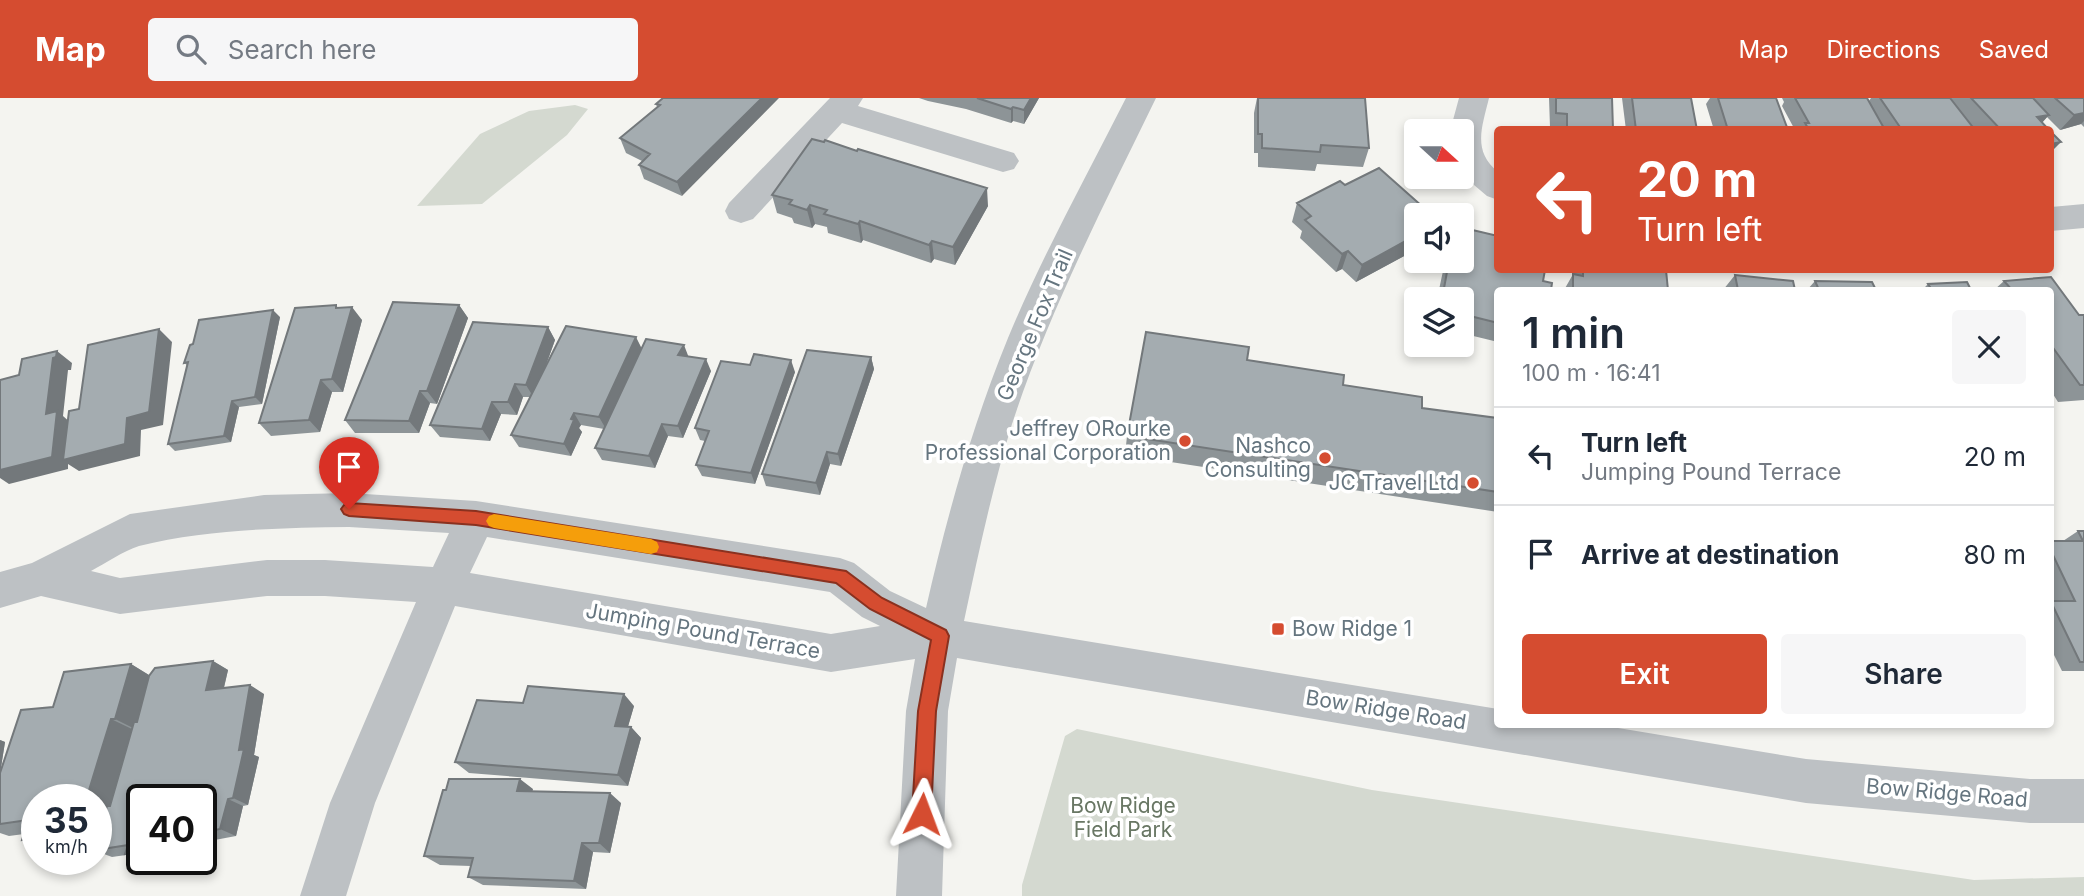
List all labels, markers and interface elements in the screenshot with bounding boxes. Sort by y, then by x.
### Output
search box [148,18,638,81]
text: Map [35,29,106,69]
icon: search [172,30,210,68]
text: Search here [228,34,376,65]
text: Map [1739,35,1788,64]
text: Directions [1826,35,1941,64]
text: Saved [1979,35,2049,64]
north arrow [1404,119,1474,189]
map controls [1404,119,1474,357]
text: 20 m [1637,150,1757,209]
icon: left [1522,154,1613,245]
button: sound [1404,203,1474,273]
text: Turn left [1637,210,1762,249]
street label: George Fox Trail [991,245,1078,404]
button: layers [1404,287,1474,357]
text: 1 min [1522,307,1625,358]
button: close [1952,310,2026,384]
text: 100 m · 16:41 [1522,359,1661,387]
place label: Jeffrey ORourke Professional Corporation [925,416,1171,465]
text: Turn left [1581,427,1687,458]
marker: Jeffrey ORourke Professional Corporation [1177,433,1193,449]
place label: Nashco Consulting [1205,433,1311,482]
pin [319,437,379,509]
icon: left [1522,437,1560,475]
text: 20 m [1964,441,2026,472]
icon: arrive [330,448,368,486]
marker: Nashco Consulting [1317,450,1333,466]
text: Jumping Pound Terrace [1581,458,1841,486]
place label: JC Travel Ltd [1328,470,1459,495]
marker: JC Travel Ltd [1465,475,1481,491]
icon: arrive [1522,535,1560,573]
text: Arrive at destination [1581,539,1840,570]
text: 80 m [1963,539,2026,570]
street label: Jumping Pound Terrace [584,598,822,663]
place label: Bow Ridge 1 [1292,616,1412,641]
marker: Bow Ridge 1 [1270,621,1286,637]
button: Exit [1522,634,1767,714]
button: Share [1781,634,2026,714]
street label: Bow Ridge Road [1304,684,1468,735]
street label: Bow Ridge Road [1865,773,2029,812]
position arrow [885,777,959,851]
speed limit sign: 40 [126,784,217,875]
park label: Bow Ridge Field Park [1070,793,1176,842]
text: 35 [44,799,89,841]
text: km/h [45,836,88,857]

